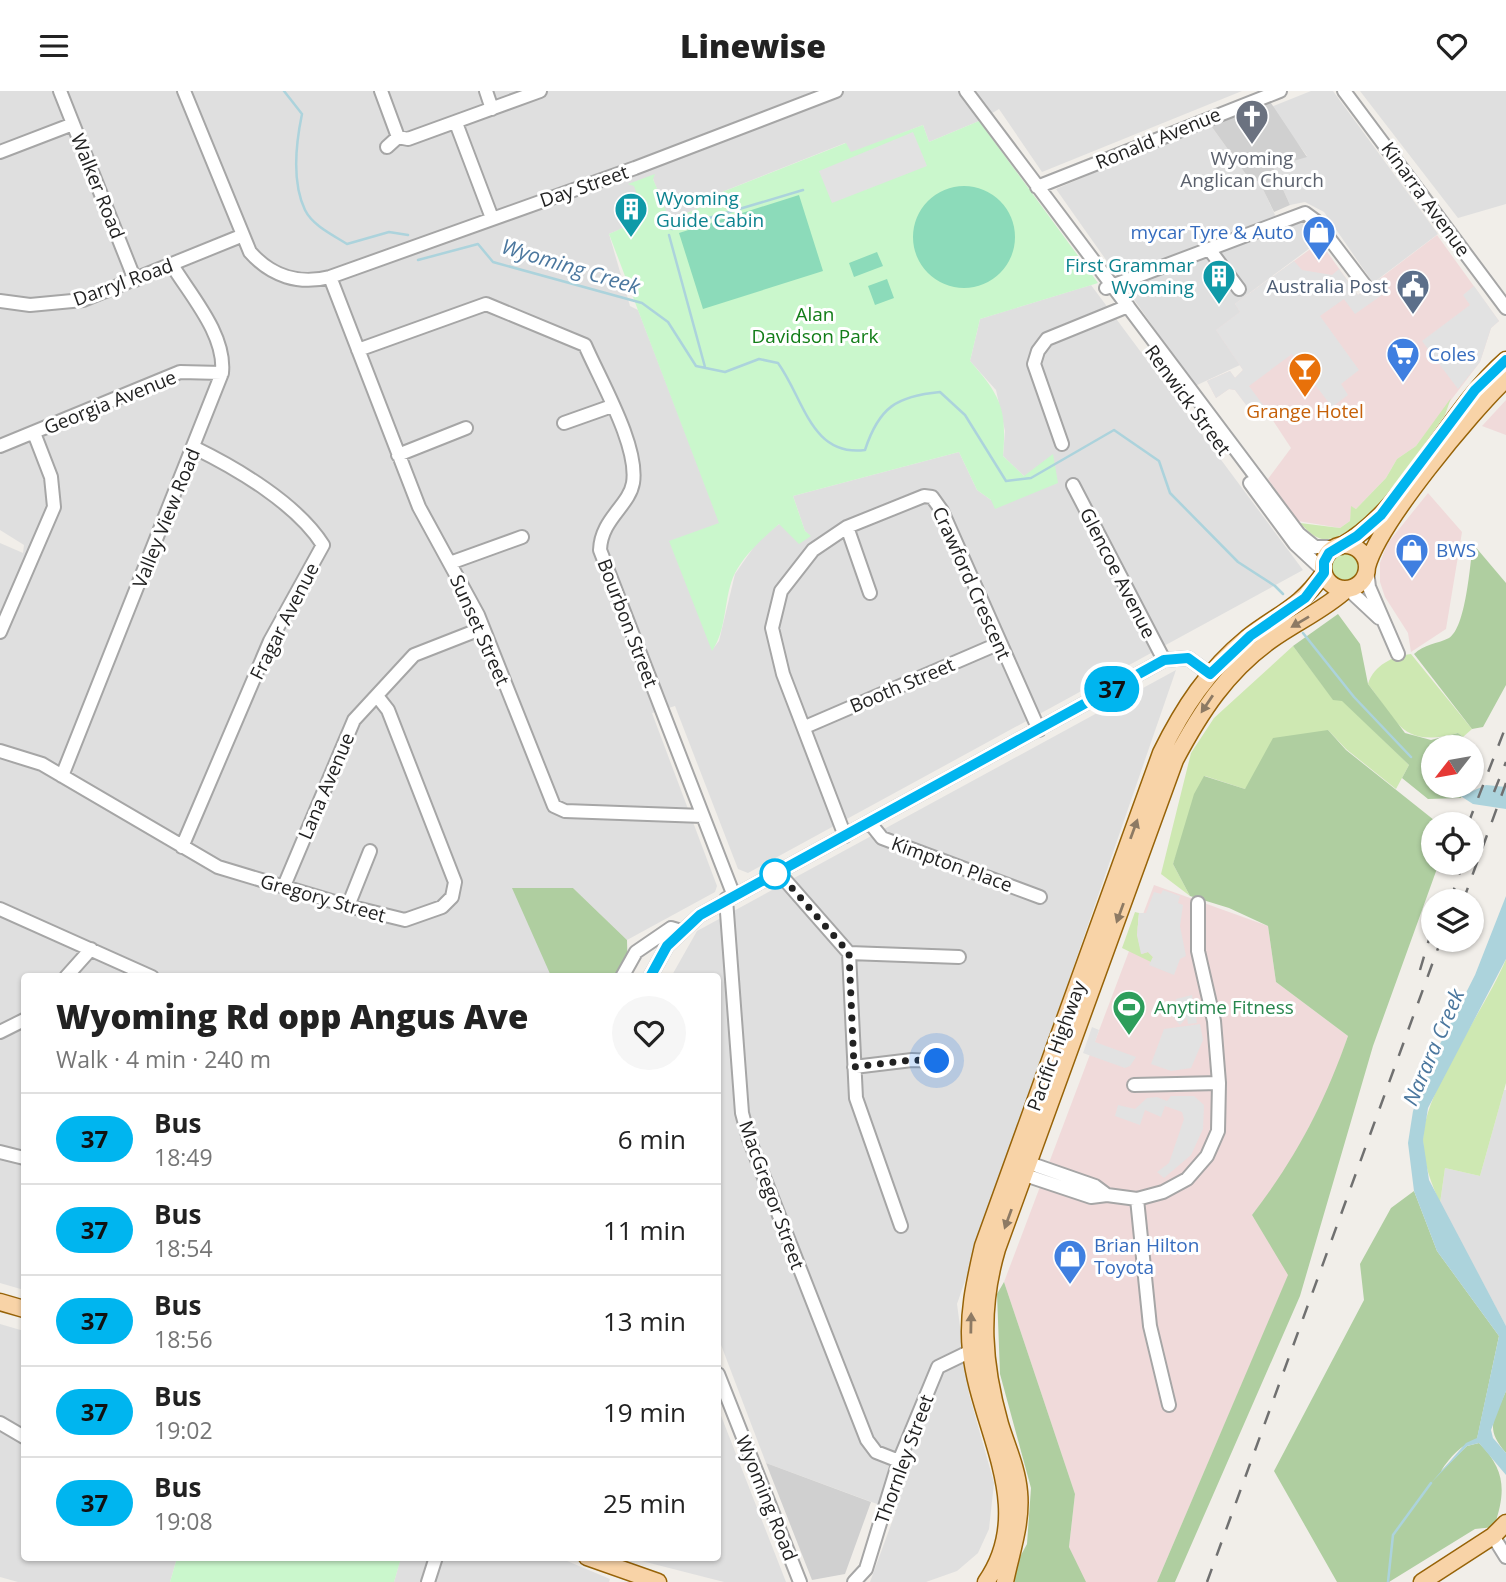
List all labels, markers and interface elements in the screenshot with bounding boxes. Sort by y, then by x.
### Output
text: Linewise [680,24,826,67]
icon: menu [35,27,73,65]
icon: heart [1433,27,1471,65]
church icon: Wyoming Anglican Church [1233,97,1271,146]
street label: Ronald Avenue [1092,101,1224,175]
street label: Walker Road [65,129,131,243]
street label: Kinarra Avenue [1376,136,1476,262]
place label: Wyoming Anglican Church [1180,145,1324,193]
street label: Day Street [536,159,632,213]
place label: Wyoming Guide Cabin [656,185,764,233]
building icon: Wyoming Guide Cabin [612,190,650,239]
shop icon: mycar Tyre & Auto [1300,213,1338,262]
place label: mycar Tyre & Auto [1131,219,1294,245]
water label: Wyoming Creek [498,232,644,301]
street label: Darryl Road [69,252,177,312]
place label: First Grammar Wyoming [1065,252,1194,300]
building icon: First Grammar Wyoming [1200,257,1238,306]
public building icon: Australia Post [1394,267,1432,316]
place label: Australia Post [1266,273,1388,299]
park label: Alan Davidson Park [751,301,879,349]
supermarket icon: Coles [1384,335,1422,384]
street label: Renwick Street [1139,340,1237,461]
place label: Coles [1428,341,1476,367]
bar icon: Grange Hotel [1286,350,1324,399]
street label: Georgia Avenue [40,364,180,440]
place label: Grange Hotel [1246,398,1364,424]
street label: Valley View Road [126,444,206,592]
street label: Crawford Crescent [927,502,1017,664]
street label: Glencoe Avenue [1074,503,1162,643]
shop icon: BWS [1393,531,1431,580]
place label: BWS [1436,537,1476,563]
street label: Bourbon Street [592,555,665,691]
street label: Fragar Avenue [243,558,325,684]
street label: Sunset Street [444,571,516,689]
one-way arrow [1290,615,1309,628]
street label: Booth Street [846,651,959,719]
line badge: 37 [1080,666,1144,712]
text: 37 [1098,672,1126,705]
one-way arrow [1200,695,1214,713]
street label: Lana Avenue [292,729,360,843]
north arrow [1421,735,1484,798]
map controls [1421,735,1484,952]
button: locate [1421,812,1484,875]
one-way arrow [1129,818,1140,839]
street label: Kimpton Place [888,830,1016,898]
unlabelled marker [760,859,790,889]
street label: Gregory Street [257,868,389,928]
button: layers [1421,889,1484,952]
one-way arrow [1114,903,1125,924]
street label: Pacific Highway [1020,977,1092,1115]
water label: Narara Creek [1396,984,1470,1110]
sports icon: Anytime Fitness [1110,988,1148,1037]
text: Wyoming Rd opp Angus Ave [56,994,528,1039]
place label: Anytime Fitness [1154,994,1294,1020]
button: heart [612,996,686,1070]
text: Walk · 4 min · 240 m [56,1043,271,1075]
your location [919,1043,954,1078]
text: Bus [154,1105,201,1141]
street label: MacGregor Street [733,1117,811,1273]
text: 6 min [618,1121,686,1157]
text: 37 [81,1122,108,1155]
text: 18:49 [154,1141,213,1173]
text: Bus [154,1196,201,1232]
one-way arrow [1002,1209,1013,1230]
text: 11 min [603,1212,686,1248]
text: 37 [81,1213,108,1246]
text: 18:54 [154,1232,213,1264]
place label: Brian Hilton Toyota [1094,1232,1199,1280]
shop icon: Brian Hilton Toyota [1051,1237,1089,1286]
text: Bus [154,1287,201,1323]
text: 13 min [603,1303,686,1339]
text: 37 [81,1304,108,1337]
one-way arrow [965,1312,976,1334]
text: 18:56 [154,1323,213,1355]
text: Bus [154,1378,201,1414]
street label: Thornley Street [869,1390,940,1527]
text: 19 min [603,1394,686,1430]
text: 37 [81,1395,108,1428]
text: 19:02 [154,1414,213,1446]
street label: Wyoming Road [730,1431,804,1565]
text: Bus [154,1469,201,1505]
text: 25 min [603,1485,686,1521]
text: 37 [81,1486,108,1519]
text: 19:08 [154,1505,213,1537]

